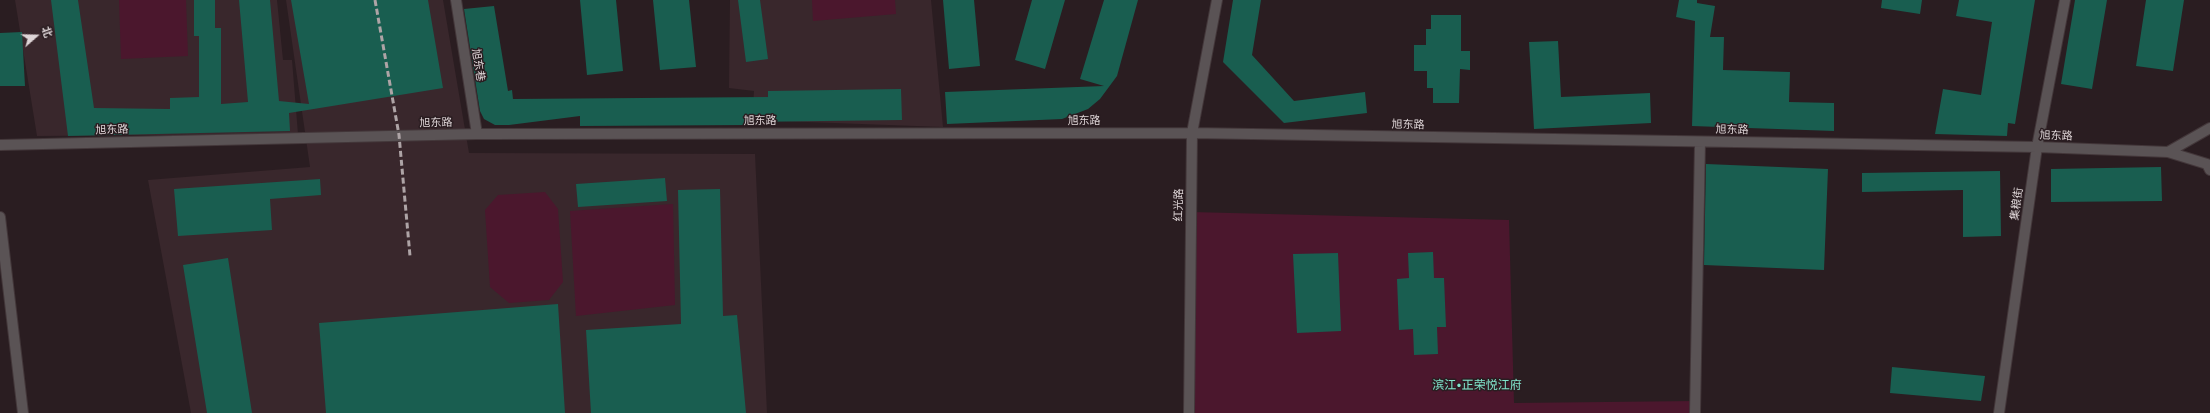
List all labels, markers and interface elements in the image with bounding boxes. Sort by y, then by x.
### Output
north arrow [16,16,56,56]
text: 北 [39,24,56,39]
street label: 旭东巷 [469,48,487,82]
street label: 旭东路 [744,114,776,128]
street label: 旭东路 [1068,114,1100,128]
street label: 旭东路 [419,116,453,130]
street label: 旭东路 [1391,118,1425,132]
street label: 旭东路 [95,123,129,137]
street label: 旭东路 [1715,123,1749,137]
street label: 旭东路 [2039,129,2073,143]
street label: 集粮街 [2008,187,2026,221]
street label: 红光路 [1172,188,1186,222]
district label: 滨江•正荣悦江府 [1432,379,1522,393]

